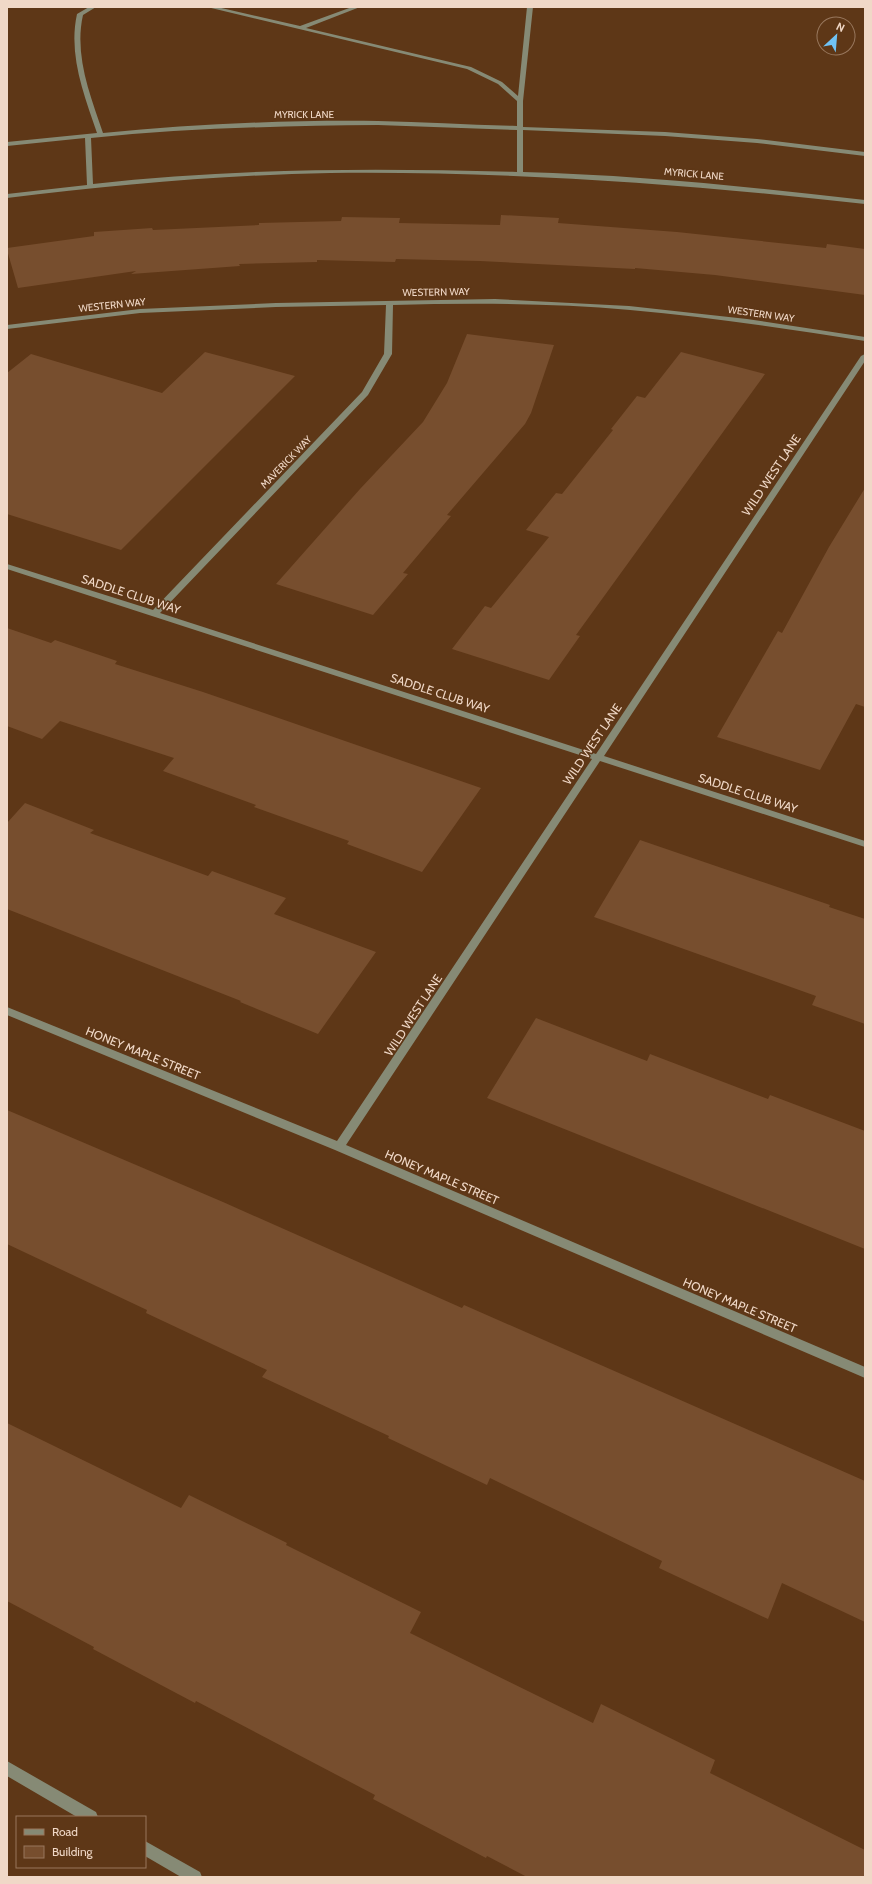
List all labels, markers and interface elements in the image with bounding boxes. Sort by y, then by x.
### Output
north arrow [816,16,856,56]
text: N [834,19,847,35]
street label: MYRICK LANE [274,108,334,121]
street label: MYRICK LANE [664,165,725,183]
street label: WESTERN WAY [402,285,470,299]
street label: WESTERN WAY [78,295,146,315]
street label: WESTERN WAY [727,303,796,325]
street label: WILD WEST LANE [738,431,804,518]
street label: MAVERICK WAY [258,433,315,491]
street label: SADDLE CLUB WAY [80,571,183,617]
street label: SADDLE CLUB WAY [389,670,492,716]
street label: WILD WEST LANE [559,700,625,787]
street label: SADDLE CLUB WAY [697,770,800,816]
street label: WILD WEST LANE [381,971,445,1059]
street label: HONEY MAPLE STREET [84,1023,203,1083]
street label: HONEY MAPLE STREET [383,1146,502,1208]
street label: HONEY MAPLE STREET [681,1274,800,1336]
legend [16,1816,146,1868]
text: Road [52,1824,78,1839]
text: Building [52,1844,94,1859]

